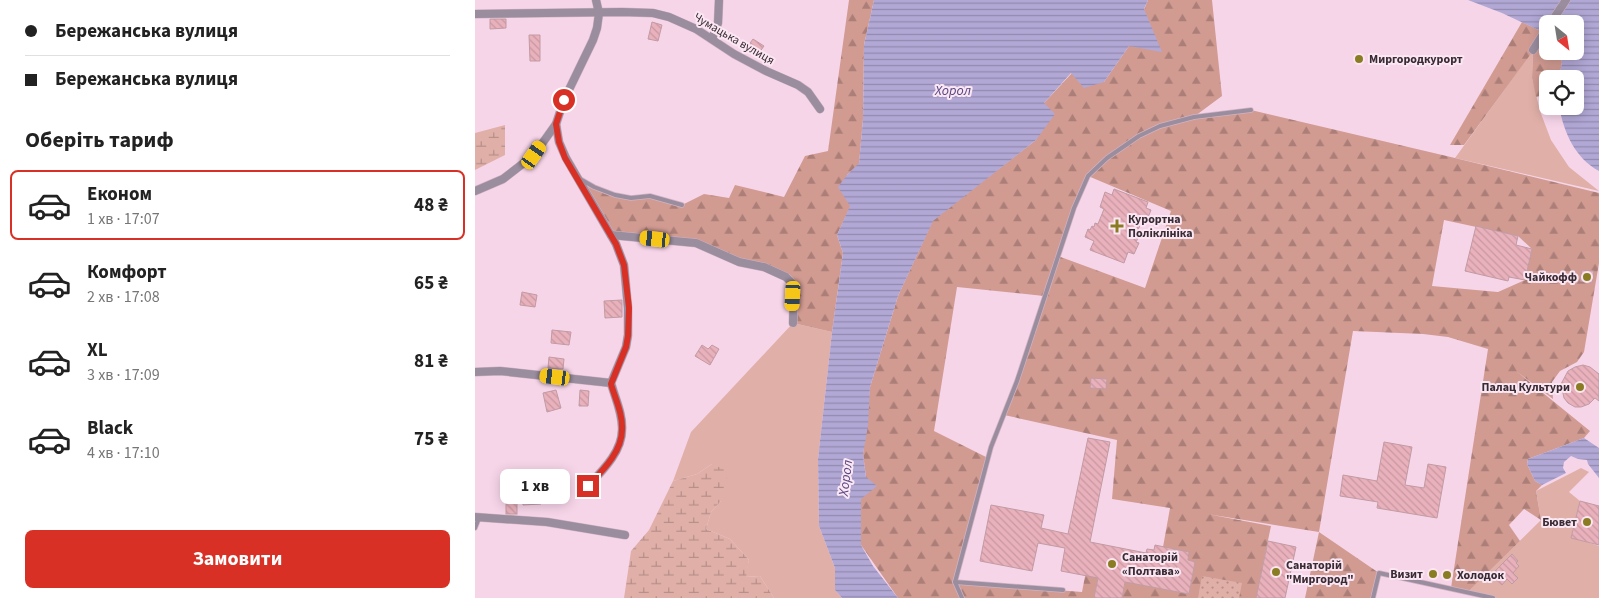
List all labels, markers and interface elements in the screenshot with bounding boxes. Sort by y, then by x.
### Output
street label: Чумацька вулиця [690,9,778,69]
north arrow [1539,15,1584,60]
map controls [1539,15,1584,115]
text: Бережанська вулиця [55,18,238,45]
place label: Миргородкурорт [1369,51,1463,68]
marker: Миргородкурорт [1353,53,1365,65]
text: Бережанська вулиця [55,66,238,93]
button: locate [1539,70,1584,115]
water label: Хорол [934,81,971,101]
route start [553,89,575,111]
text: Оберіть тариф [25,124,174,156]
car [519,138,548,172]
text: Економ [87,181,152,208]
icon: car [27,183,72,228]
text: 48 ₴ [414,192,448,219]
text: 1 хв · 17:07 [87,208,160,230]
place label: Курортна Поліклініка [1128,211,1193,242]
marker: Курортна Поліклініка [1110,219,1124,233]
car [639,230,670,248]
text: Комфорт [87,259,167,286]
icon: car [27,261,72,306]
place label: Чайкофф [1525,269,1577,286]
text: 65 ₴ [414,270,448,297]
marker: Чайкофф [1581,271,1593,283]
car [784,281,801,311]
text: 2 хв · 17:08 [87,286,160,308]
text: XL [87,337,108,364]
icon: car [27,339,72,384]
text: 81 ₴ [414,348,448,375]
text: 3 хв · 17:09 [87,364,160,386]
car [539,368,570,386]
place label: Палац Культури [1482,379,1570,396]
marker: Палац Культури [1574,381,1586,393]
text: Black [87,415,133,442]
icon: car [27,417,72,462]
text: 75 ₴ [414,426,448,453]
text: 4 хв · 17:10 [87,442,160,464]
water label: Хорол [834,459,858,498]
callout: 1 хв [501,468,571,504]
text: 1 хв [521,475,549,497]
route end [577,475,599,497]
place label: Бювет [1542,514,1577,531]
marker: Бювет [1581,516,1593,528]
button: Замовити [25,530,450,588]
place label: Санаторій «Полтава» [1122,549,1180,580]
place label: Санаторій "Миргород" [1286,557,1354,588]
marker: Санаторій «Полтава» [1106,558,1118,570]
marker: Санаторій "Миргород" [1270,566,1282,578]
place label: Визит [1390,566,1423,583]
place label: Холодок [1457,567,1504,584]
marker: Визит [1427,568,1439,580]
marker: Холодок [1441,569,1453,581]

